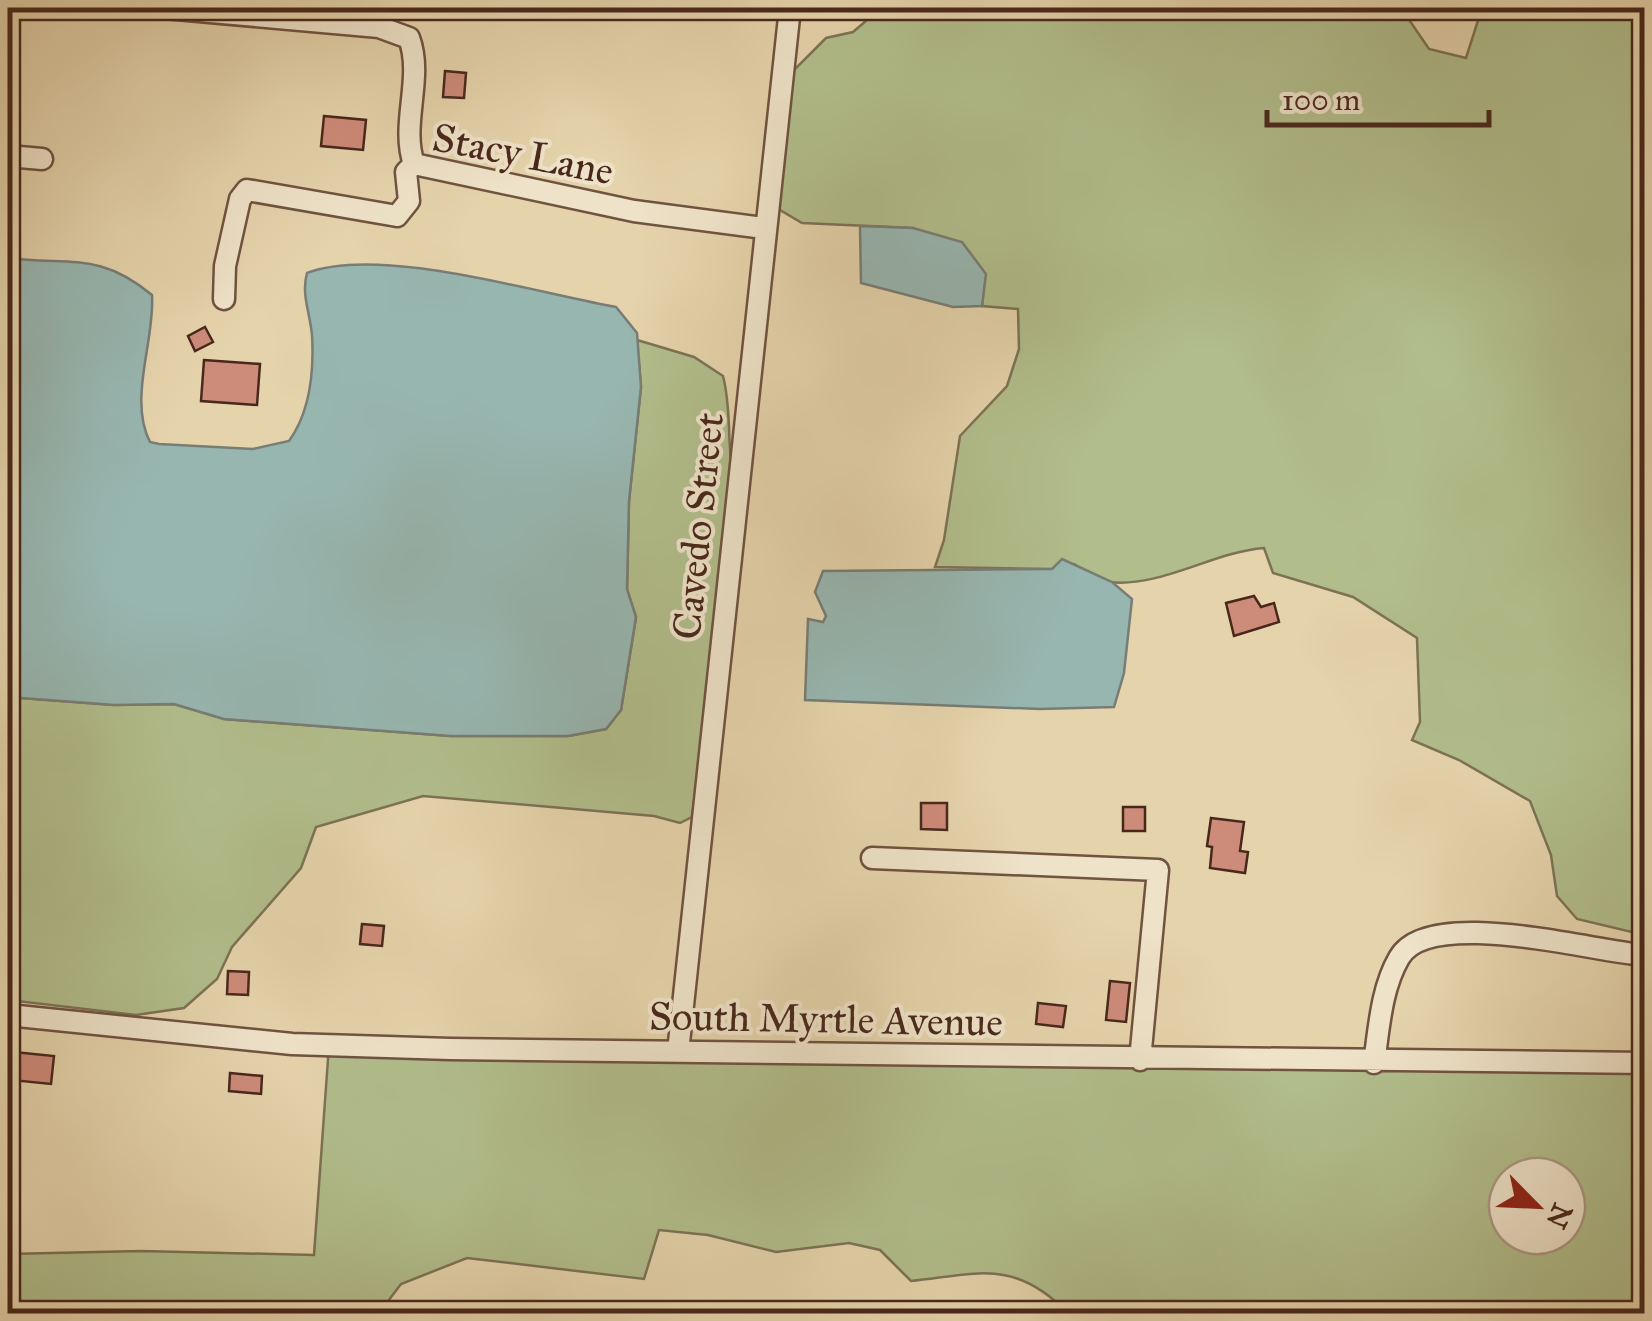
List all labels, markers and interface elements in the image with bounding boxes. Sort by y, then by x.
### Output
scale bar [1267,65,1490,127]
text: 100 m [1282,82,1360,118]
street label: Stacy Lane [428,112,618,196]
street label: Cavedo Street [662,410,734,642]
street label: South Myrtle Avenue [649,991,1003,1047]
north arrow [1487,1156,1587,1256]
text: N [1538,1198,1580,1234]

